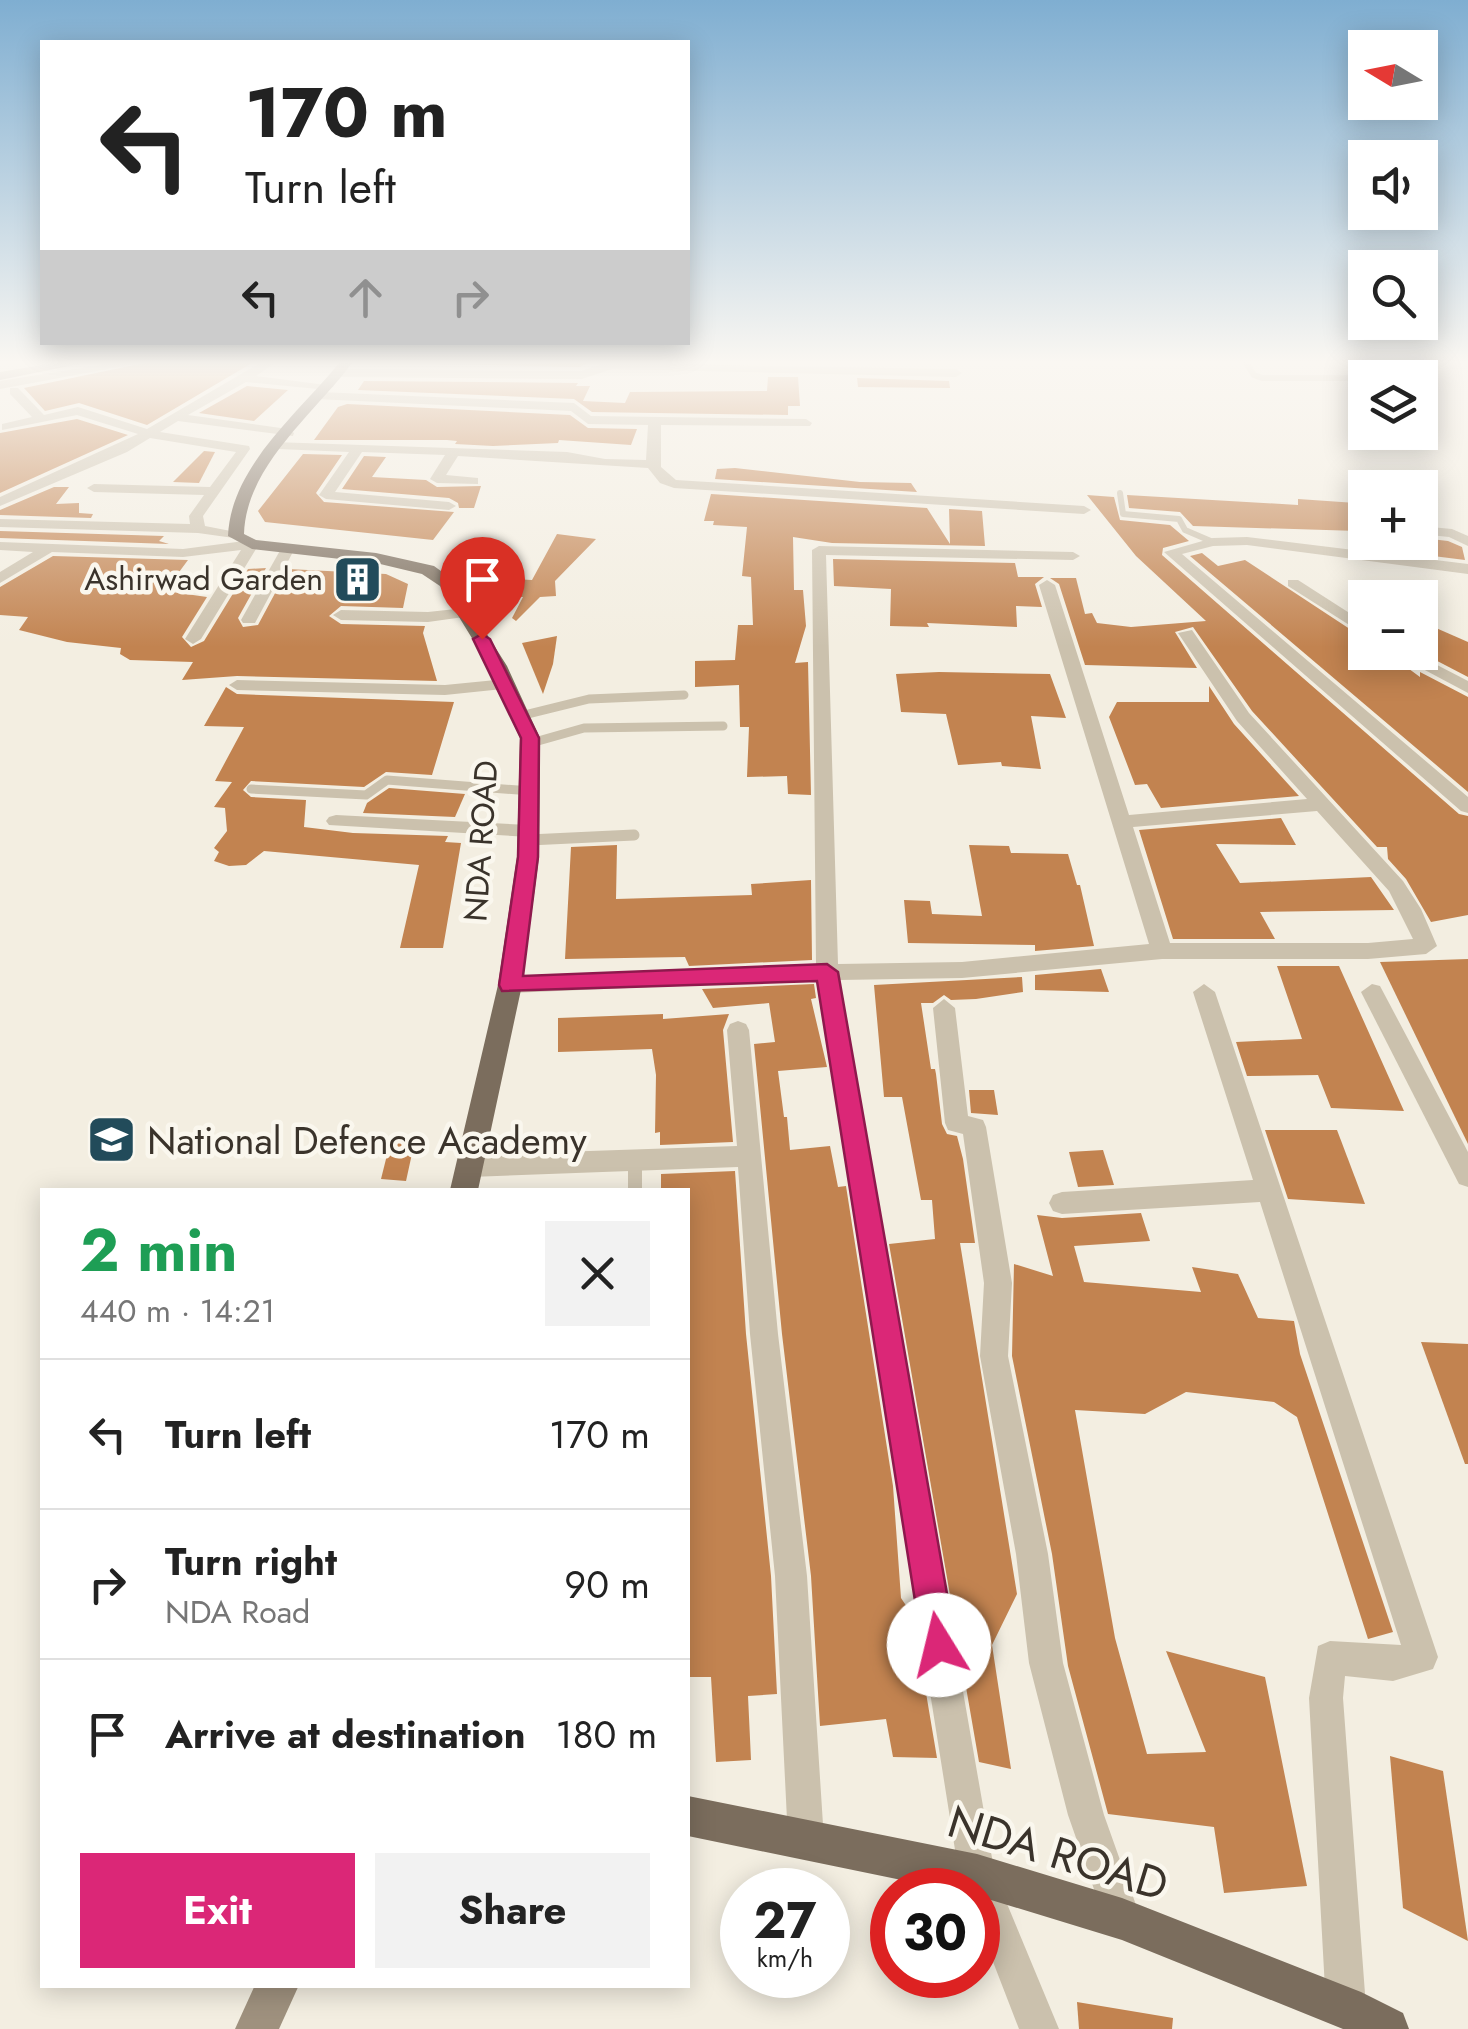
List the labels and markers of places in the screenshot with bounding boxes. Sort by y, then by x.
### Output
pin [440,537,525,640]
building icon: Ashirwad Garden [332,553,384,605]
place label: Ashirwad Garden [84,556,323,602]
place label: National Defence Academy [147,1113,587,1168]
school or university icon: National Defence Academy [86,1114,138,1166]

